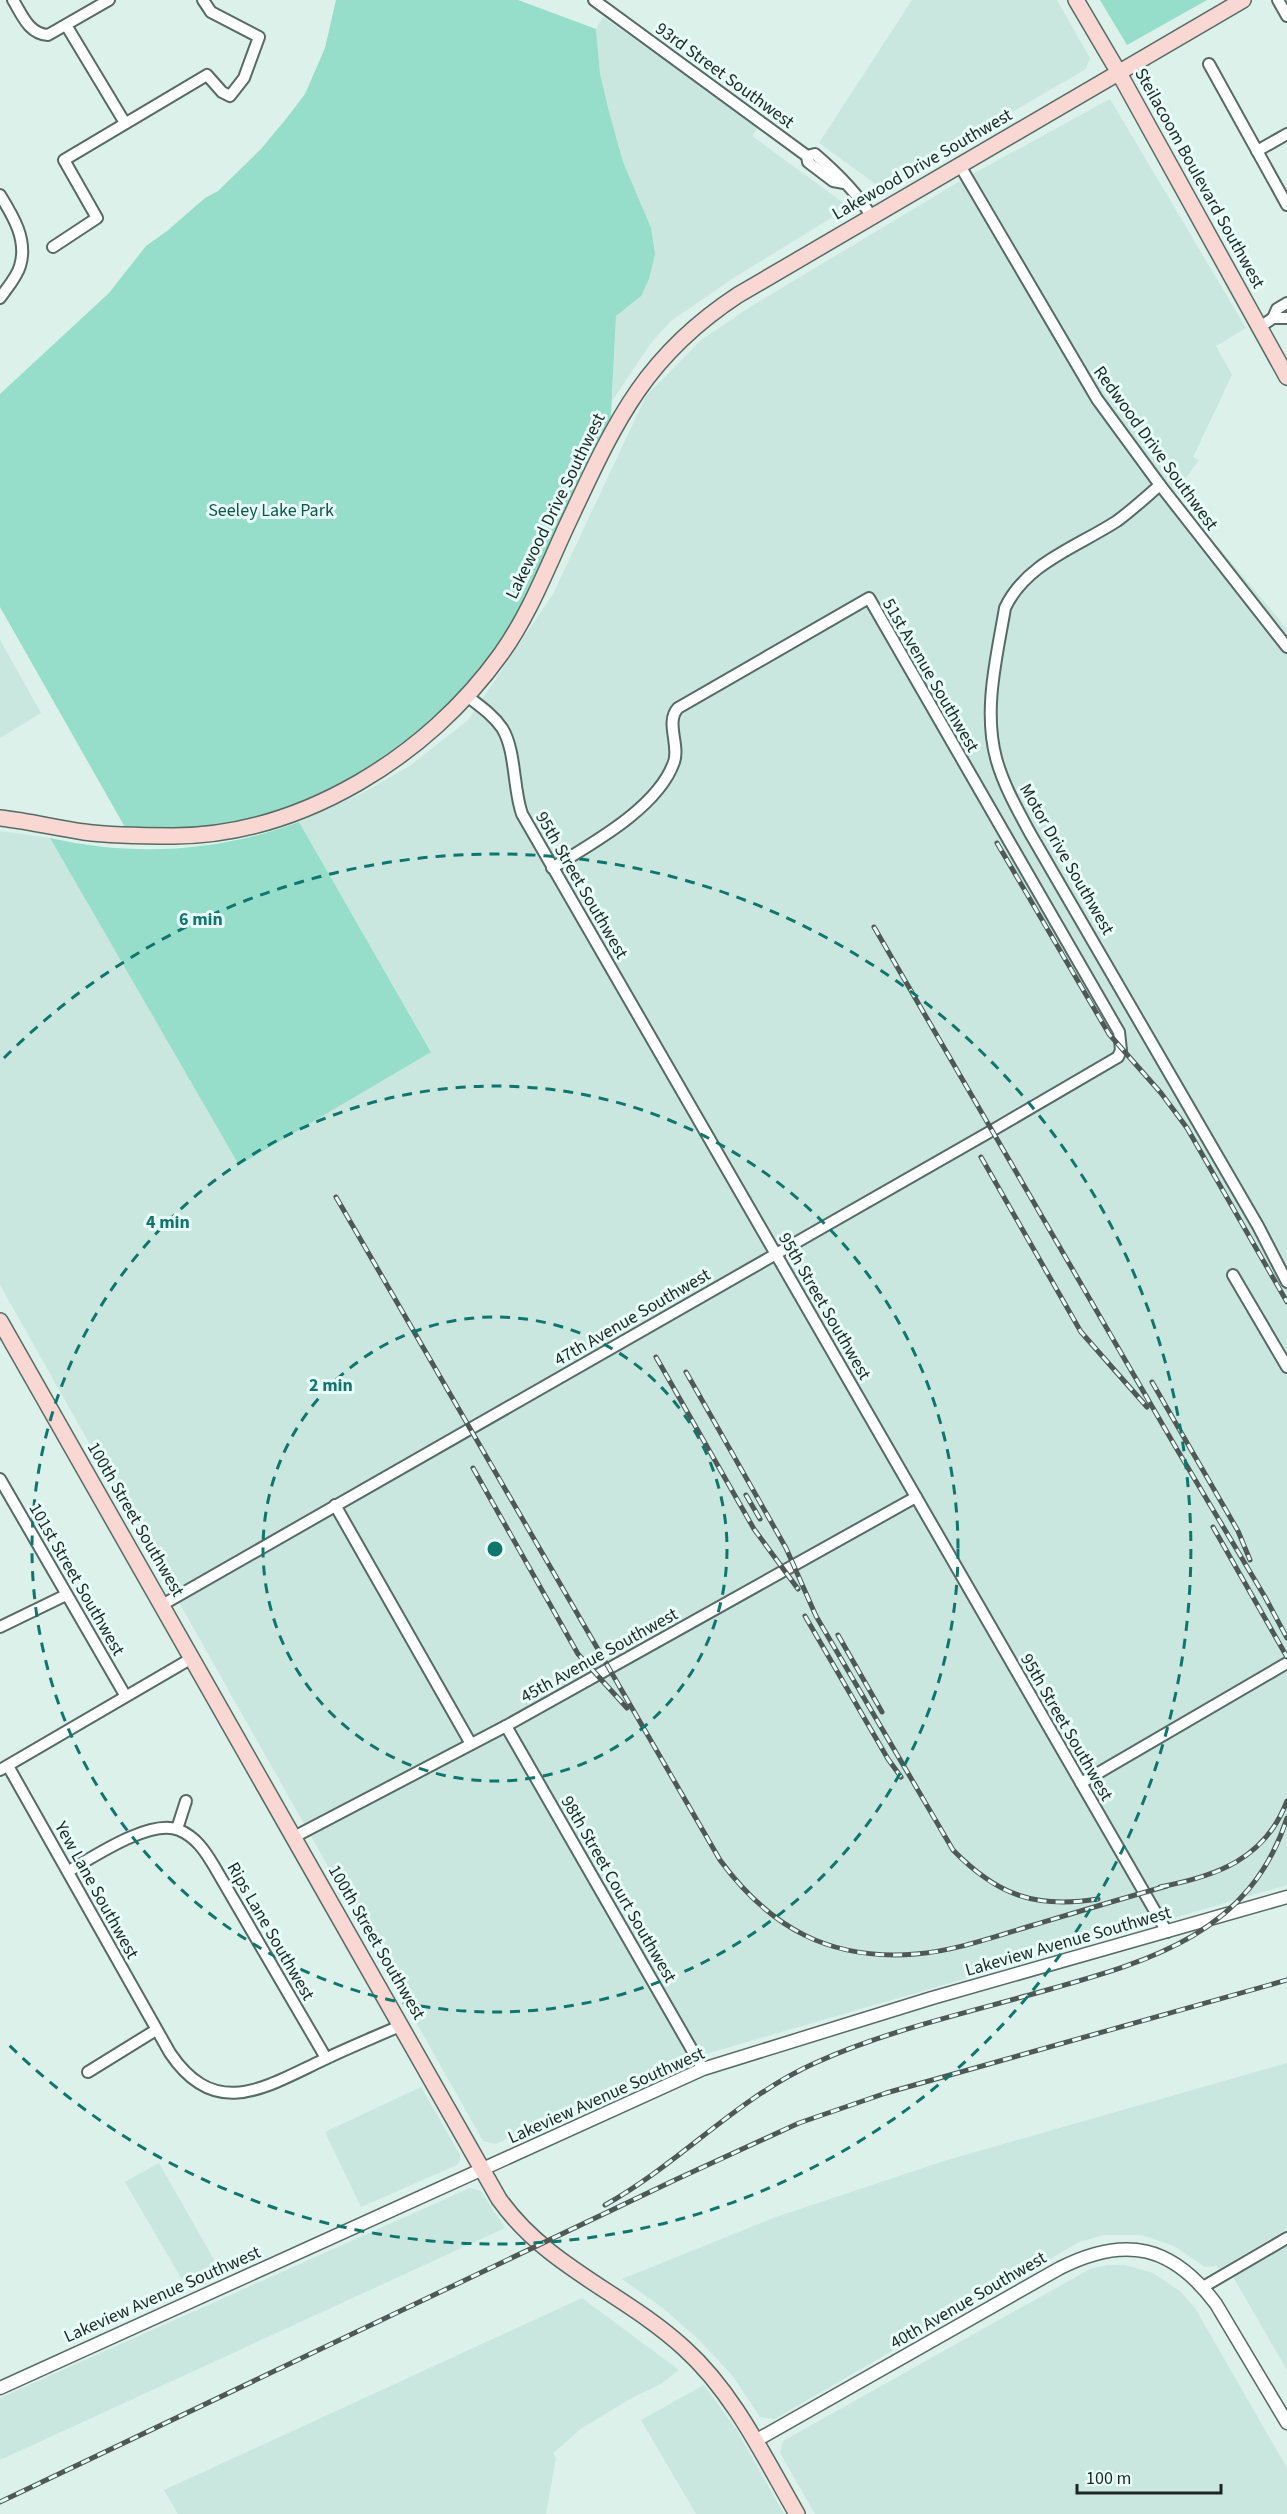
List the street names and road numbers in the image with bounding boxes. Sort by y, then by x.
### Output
street label: 93rd Street Southwest [650,16,799,134]
street label: Steilacoom Boulevard Southwest [1128,63,1271,293]
street label: Lakewood Drive Southwest [828,103,1017,226]
street label: Redwood Drive Southwest [1087,361,1224,536]
street label: Lakewood Drive Southwest [499,409,611,603]
street label: 51st Avenue Southwest [876,594,985,757]
street label: Motor Drive Southwest [1013,779,1120,939]
street label: 95th Street Southwest [529,807,634,963]
street label: 95th Street Southwest [772,1228,877,1384]
street label: 47th Avenue Southwest [550,1262,715,1372]
street label: 100th Street Southwest [81,1437,190,1601]
street label: 101st Street Southwest [23,1498,131,1660]
street label: 45th Avenue Southwest [516,1602,683,1709]
street label: 95th Street Southwest [1014,1649,1119,1805]
street label: 98th Street Court Southwest [555,1791,682,1987]
street label: Yew Lane Southwest [48,1816,145,1964]
street label: Rips Lane Southwest [221,1857,320,2005]
street label: 100th Street Southwest [322,1860,431,2024]
street label: Lakeview Avenue Southwest [962,1900,1174,1983]
street label: Lakeview Avenue Southwest [504,2041,709,2150]
street label: Lakeview Avenue Southwest [60,2240,265,2349]
street label: 40th Avenue Southwest [886,2245,1051,2355]

